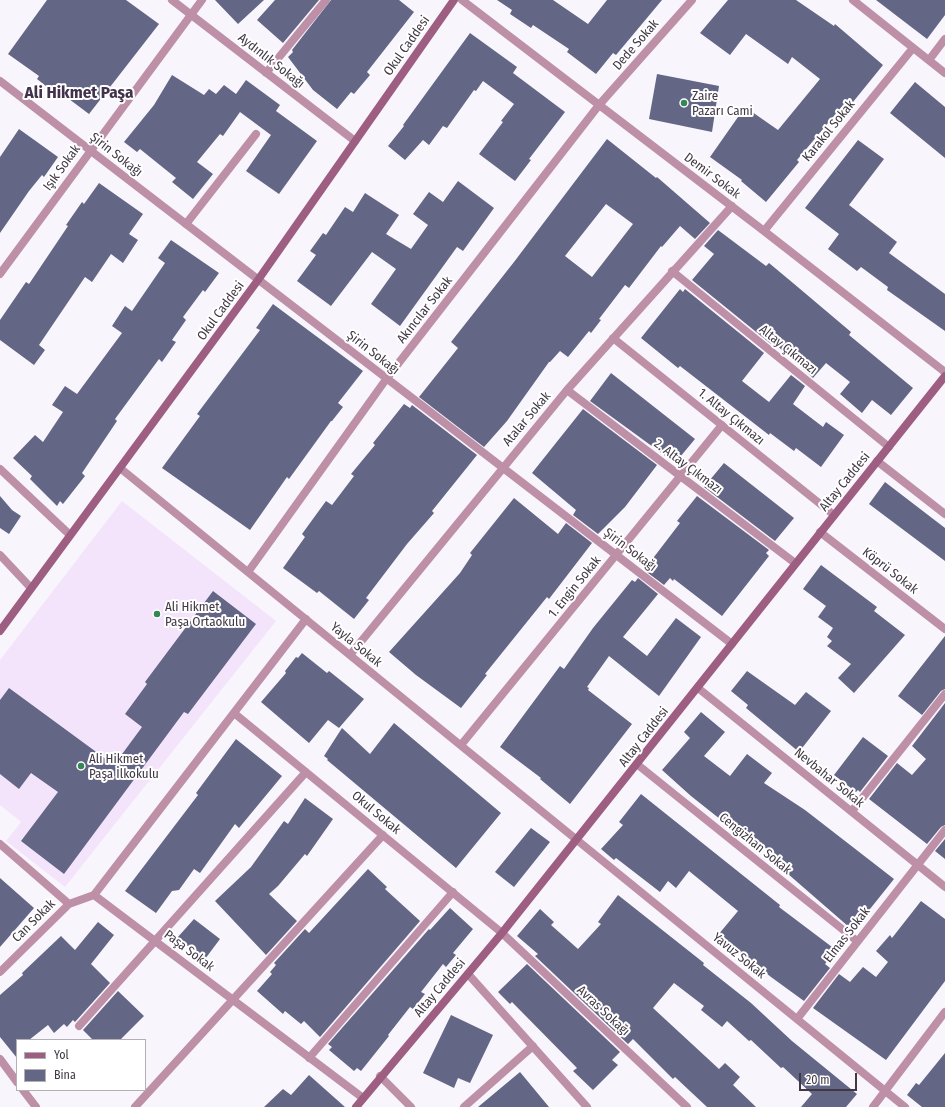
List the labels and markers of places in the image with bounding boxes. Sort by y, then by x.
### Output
place label: Zaire Pazarı Cami [692,88,753,119]
marker: Zaire Pazarı Cami [679,98,689,108]
place label: Ali Hikmet Paşa Ortaokulu [165,599,245,630]
marker: Ali Hikmet Paşa Ortaokulu [152,609,162,619]
place label: Ali Hikmet Paşa İlkokulu [89,751,159,782]
marker: Ali Hikmet Paşa İlkokulu [76,761,86,771]

